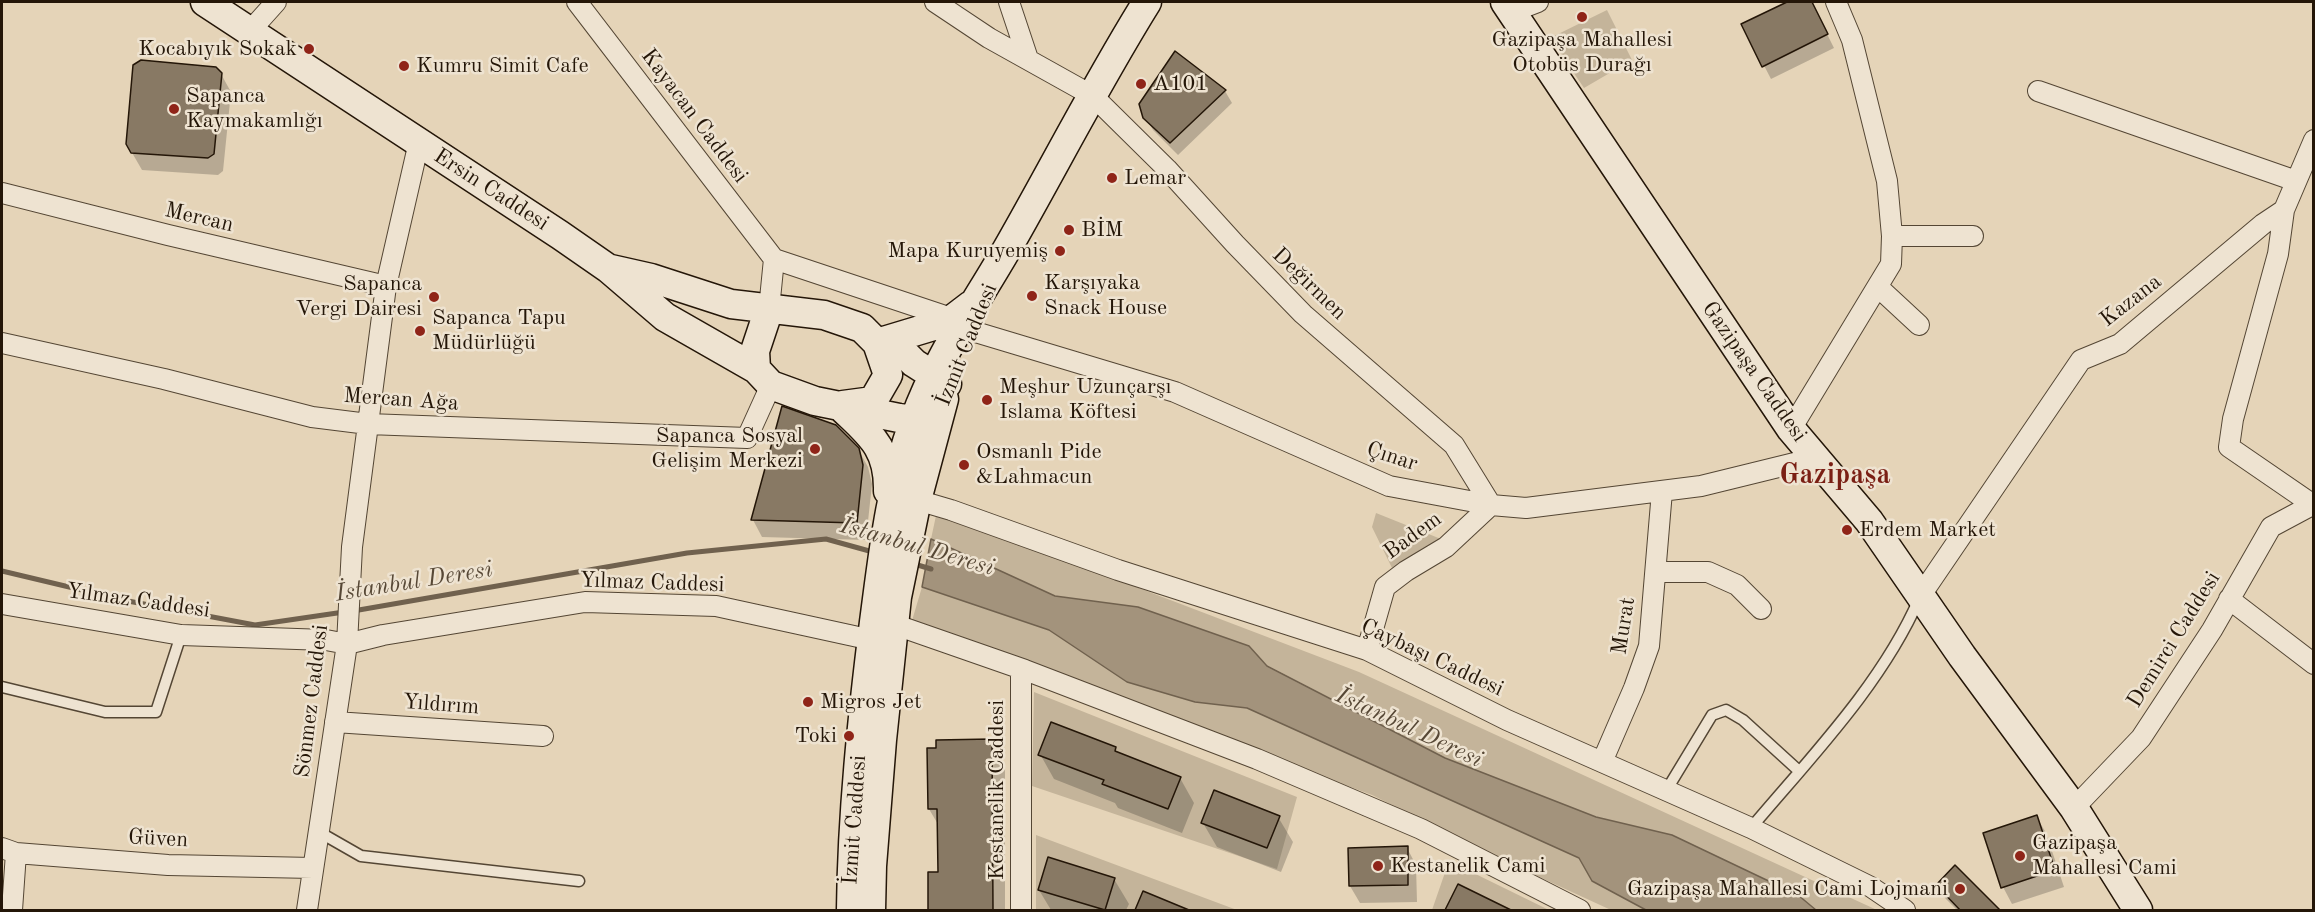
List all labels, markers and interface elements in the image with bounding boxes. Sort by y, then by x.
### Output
marker: Gazipaşa Mahallesi Otobüs Durağı [1575,10,1589,24]
place label: Gazipaşa Mahallesi Otobüs Durağı [1492,27,1672,78]
place label: Kocabıyık Sokak [138,36,297,62]
marker: Kocabıyık Sokak [302,42,316,56]
street label: Kayacan Caddesi [635,44,753,188]
place label: Kumru Simit Cafe [416,53,589,79]
marker: Kumru Simit Cafe [397,59,411,73]
place label: A101 [1153,71,1208,97]
marker: A101 [1134,77,1148,91]
place label: Sapanca Kaymakamlığı [186,83,323,134]
marker: Sapanca Kaymakamlığı [167,102,181,116]
street label: Ersin Caddesi [428,143,554,237]
place label: Lemar [1124,165,1186,191]
marker: Lemar [1105,171,1119,185]
street label: Mercan [162,197,236,239]
place label: BİM [1081,217,1123,243]
marker: BİM [1062,223,1076,237]
place label: Mapa Kuruyemiş [887,238,1048,264]
street label: Değirmen [1266,242,1352,326]
marker: Mapa Kuruyemiş [1053,244,1067,258]
street label: Kazana [2095,269,2167,333]
place label: Karşıyaka Snack House [1044,270,1167,322]
place label: Sapanca Vergi Dairesi [295,271,422,322]
street label: İzmit Caddesi [930,280,1004,410]
marker: Karşıyaka Snack House [1025,289,1039,303]
marker: Sapanca Vergi Dairesi [427,290,441,304]
street label: Gazipaşa Caddesi [1696,297,1812,447]
place label: Sapanca Tapu Müdürlüğü [432,305,566,356]
marker: Sapanca Tapu Müdürlüğü [413,324,427,338]
place label: Meşhur Uzunçarşı Islama Köftesi [999,374,1171,426]
street label: Mercan Ağa [342,383,460,417]
marker: Meşhur Uzunçarşı Islama Köftesi [980,393,994,407]
place label: Sapanca Sosyal Gelişim Merkezi [651,423,803,475]
street label: Çınar [1363,436,1421,478]
place label: Osmanlı Pide &Lahmacun [976,439,1102,490]
marker: Sapanca Sosyal Gelişim Merkezi [808,442,822,456]
marker: Osmanlı Pide &Lahmacun [957,458,971,472]
district label: Gazipaşa [1779,459,1891,493]
street label: Badem [1379,506,1447,566]
water label: İstanbul Deresi [837,511,997,583]
place label: Erdem Market [1859,517,1996,543]
marker: Erdem Market [1840,523,1854,537]
water label: İstanbul Deresi [333,555,495,609]
street label: Yılmaz Caddesi [579,567,725,599]
street label: Demirci Caddesi [2122,567,2226,713]
street label: Yılmaz Caddesi [64,578,212,624]
street label: Murat [1606,595,1642,657]
street label: Çaybaşı Caddesi [1356,613,1508,703]
street label: Sönmez Caddesi [290,623,334,779]
water label: İstanbul Deresi [1331,681,1487,775]
street label: Yıldırım [402,689,480,721]
place label: Migros Jet [820,689,922,715]
marker: Migros Jet [801,695,815,709]
street label: Kestanelik Caddesi [984,700,1010,880]
place label: Toki [794,723,837,749]
marker: Toki [842,729,856,743]
street label: İzmit Caddesi [837,754,873,886]
street label: Güven [127,824,189,854]
place label: Gazipaşa Mahallesi Cami [2032,830,2177,882]
marker: Gazipaşa Mahallesi Cami [2013,849,2027,863]
place label: Kestanelik Cami [1390,853,1545,879]
marker: Kestanelik Cami [1371,859,1385,873]
place label: Gazipaşa Mahallesi Cami Lojmani [1627,876,1948,902]
marker: Gazipaşa Mahallesi Cami Lojmani [1953,882,1967,896]

